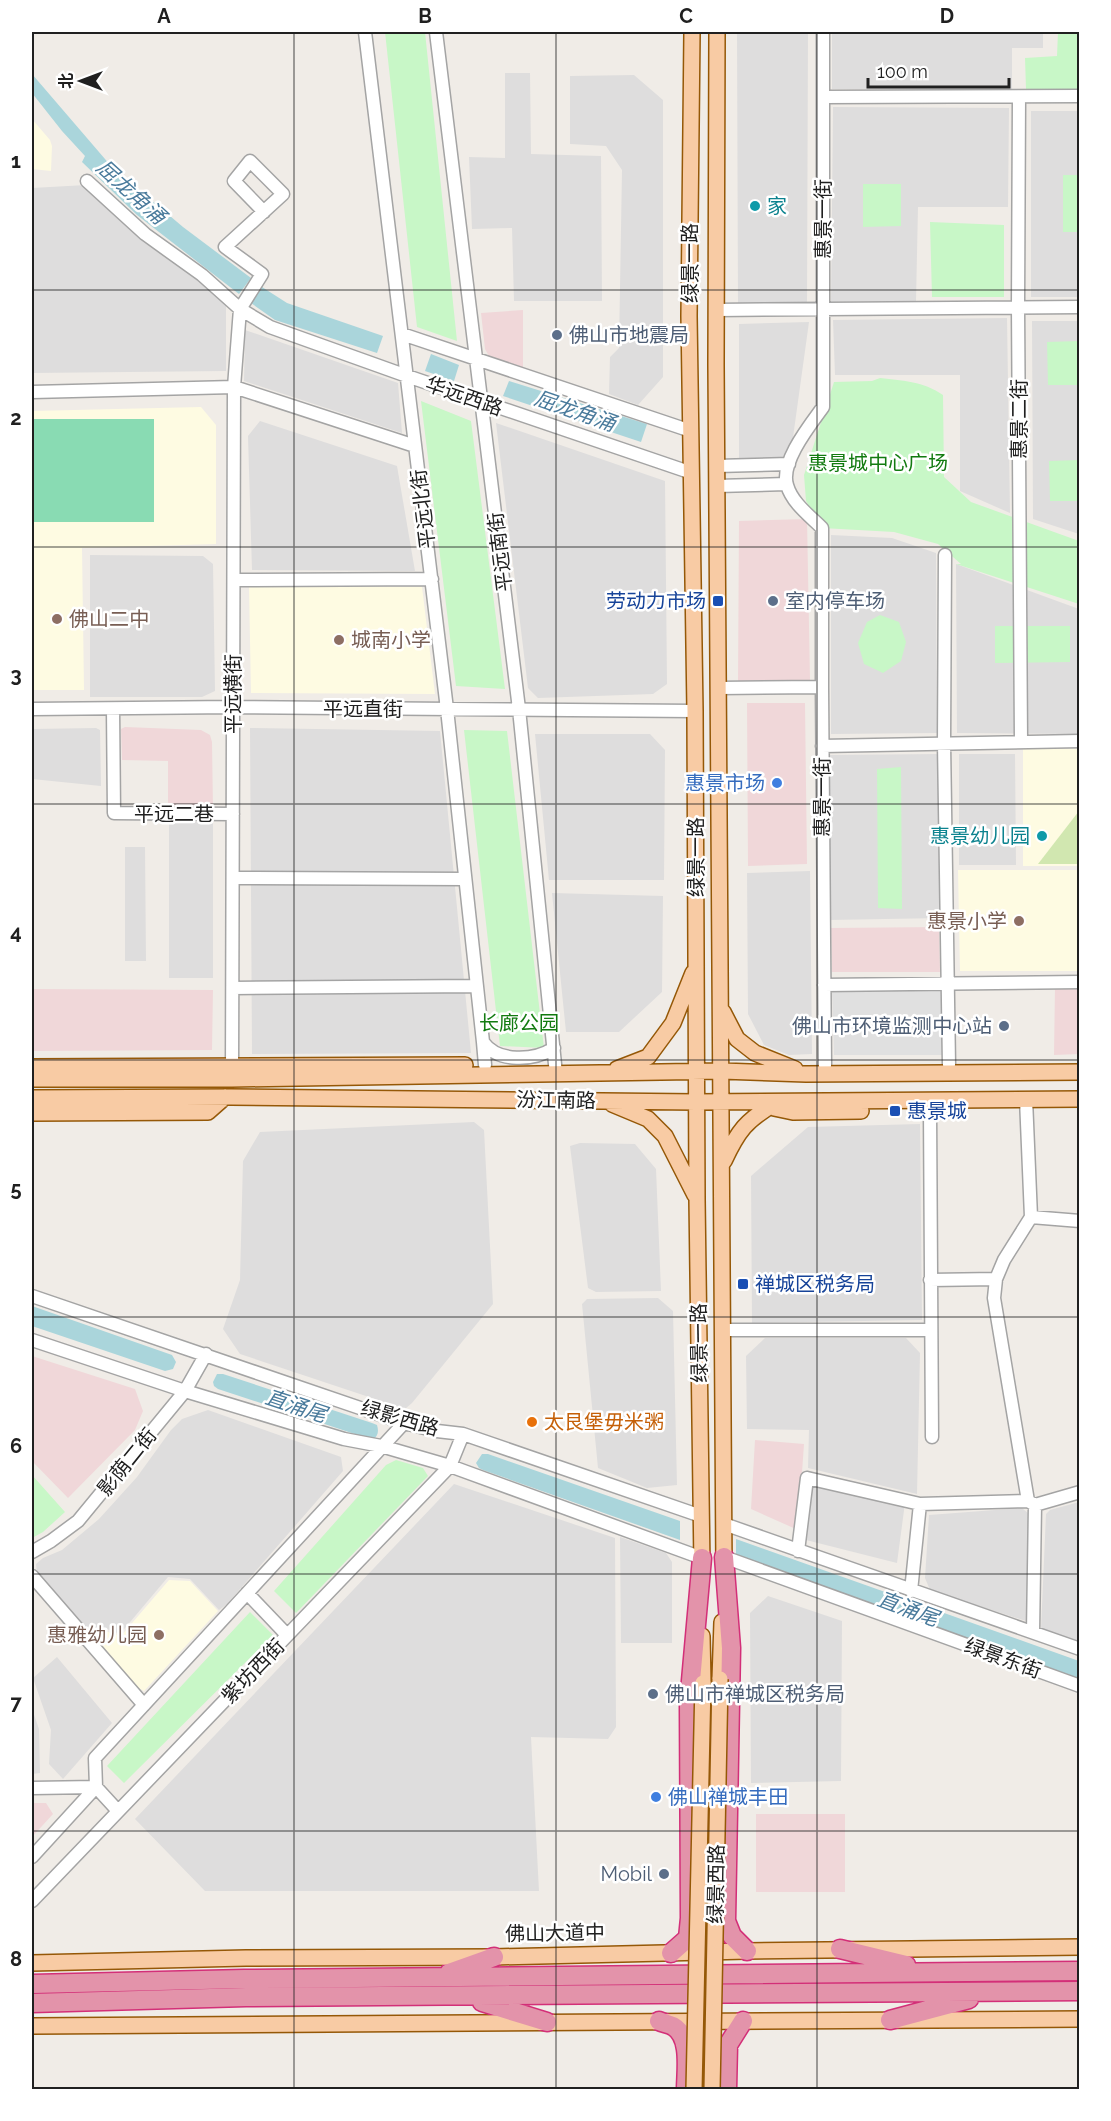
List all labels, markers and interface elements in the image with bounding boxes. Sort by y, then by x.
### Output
text: A [157,4,171,28]
text: B [418,4,432,28]
text: C [679,4,693,28]
text: D [940,4,954,28]
north arrow [51,51,111,111]
scale bar [868,51,1009,89]
text: 100 m [877,61,928,82]
text: 北 [57,73,76,89]
text: 1 [11,149,21,173]
water label: 屈龙角涌 [92,154,172,230]
street label: 惠景一街 [811,179,835,259]
place label: 家 [767,194,787,218]
marker: 家 [748,199,762,213]
street label: 绿景一路 [678,223,702,303]
place label: 佛山市地震局 [569,323,689,347]
marker: 佛山市地震局 [550,328,564,342]
street label: 华远西路 [422,372,506,420]
street label: 惠景二街 [1007,379,1031,459]
water label: 屈龙角涌 [531,385,621,437]
text: 2 [10,406,22,430]
park label: 惠景城中心广场 [808,451,948,475]
street label: 平远北街 [406,468,440,550]
street label: 平远南街 [483,511,517,593]
place label: 劳动力市场 [606,589,706,613]
place label: 室内停车场 [785,589,885,613]
marker: 劳动力市场 [711,594,725,608]
marker: 室内停车场 [766,594,780,608]
place label: 佛山二中 [69,607,149,631]
marker: 佛山二中 [50,612,64,626]
place label: 城南小学 [351,628,431,652]
marker: 城南小学 [332,633,346,647]
street label: 平远横街 [221,654,245,734]
text: 3 [10,663,22,687]
street label: 平远直街 [323,697,403,721]
street label: 惠景一街 [810,757,834,837]
place label: 惠景市场 [685,771,765,795]
marker: 惠景市场 [770,776,784,790]
street label: 平远二巷 [134,802,214,826]
street label: 绿景一路 [684,817,708,897]
place label: 惠景幼儿园 [930,824,1030,848]
marker: 惠景幼儿园 [1035,829,1049,843]
place label: 惠景小学 [927,909,1007,933]
marker: 惠景小学 [1012,914,1026,928]
text: 4 [10,920,22,944]
park label: 长廊公园 [479,1011,559,1035]
place label: 佛山市环境监测中心站 [792,1014,992,1038]
marker: 佛山市环境监测中心站 [997,1019,1011,1033]
street label: 汾江南路 [516,1087,596,1113]
place label: 惠景城 [907,1099,967,1123]
marker: 惠景城 [888,1104,902,1118]
text: 5 [10,1177,22,1201]
place label: 禅城区税务局 [755,1272,875,1296]
marker: 禅城区税务局 [736,1277,750,1291]
street label: 绿景一路 [686,1303,712,1383]
water label: 直涌尾 [262,1384,332,1428]
street label: 绿影西路 [358,1395,442,1441]
place label: 太艮堡毋米粥 [544,1410,664,1434]
marker: 太艮堡毋米粥 [525,1415,539,1429]
street label: 影荫二街 [93,1423,161,1501]
text: 6 [10,1434,22,1458]
water label: 直涌尾 [874,1586,944,1632]
place label: 惠雅幼儿园 [47,1623,147,1647]
marker: 惠雅幼儿园 [152,1628,166,1642]
street label: 绿景东街 [961,1633,1045,1683]
street label: 紫坊西街 [217,1634,289,1708]
place label: 佛山市禅城区税务局 [665,1682,845,1706]
marker: 佛山市禅城区税务局 [646,1687,660,1701]
text: 7 [10,1691,22,1715]
place label: 佛山禅城丰田 [668,1785,788,1809]
marker: 佛山禅城丰田 [649,1790,663,1804]
street label: 绿景西路 [703,1844,729,1924]
place label: Mobil [601,1862,653,1886]
marker: Mobil [657,1867,671,1881]
street label: 佛山大道中 [505,1920,605,1946]
text: 8 [10,1947,22,1971]

